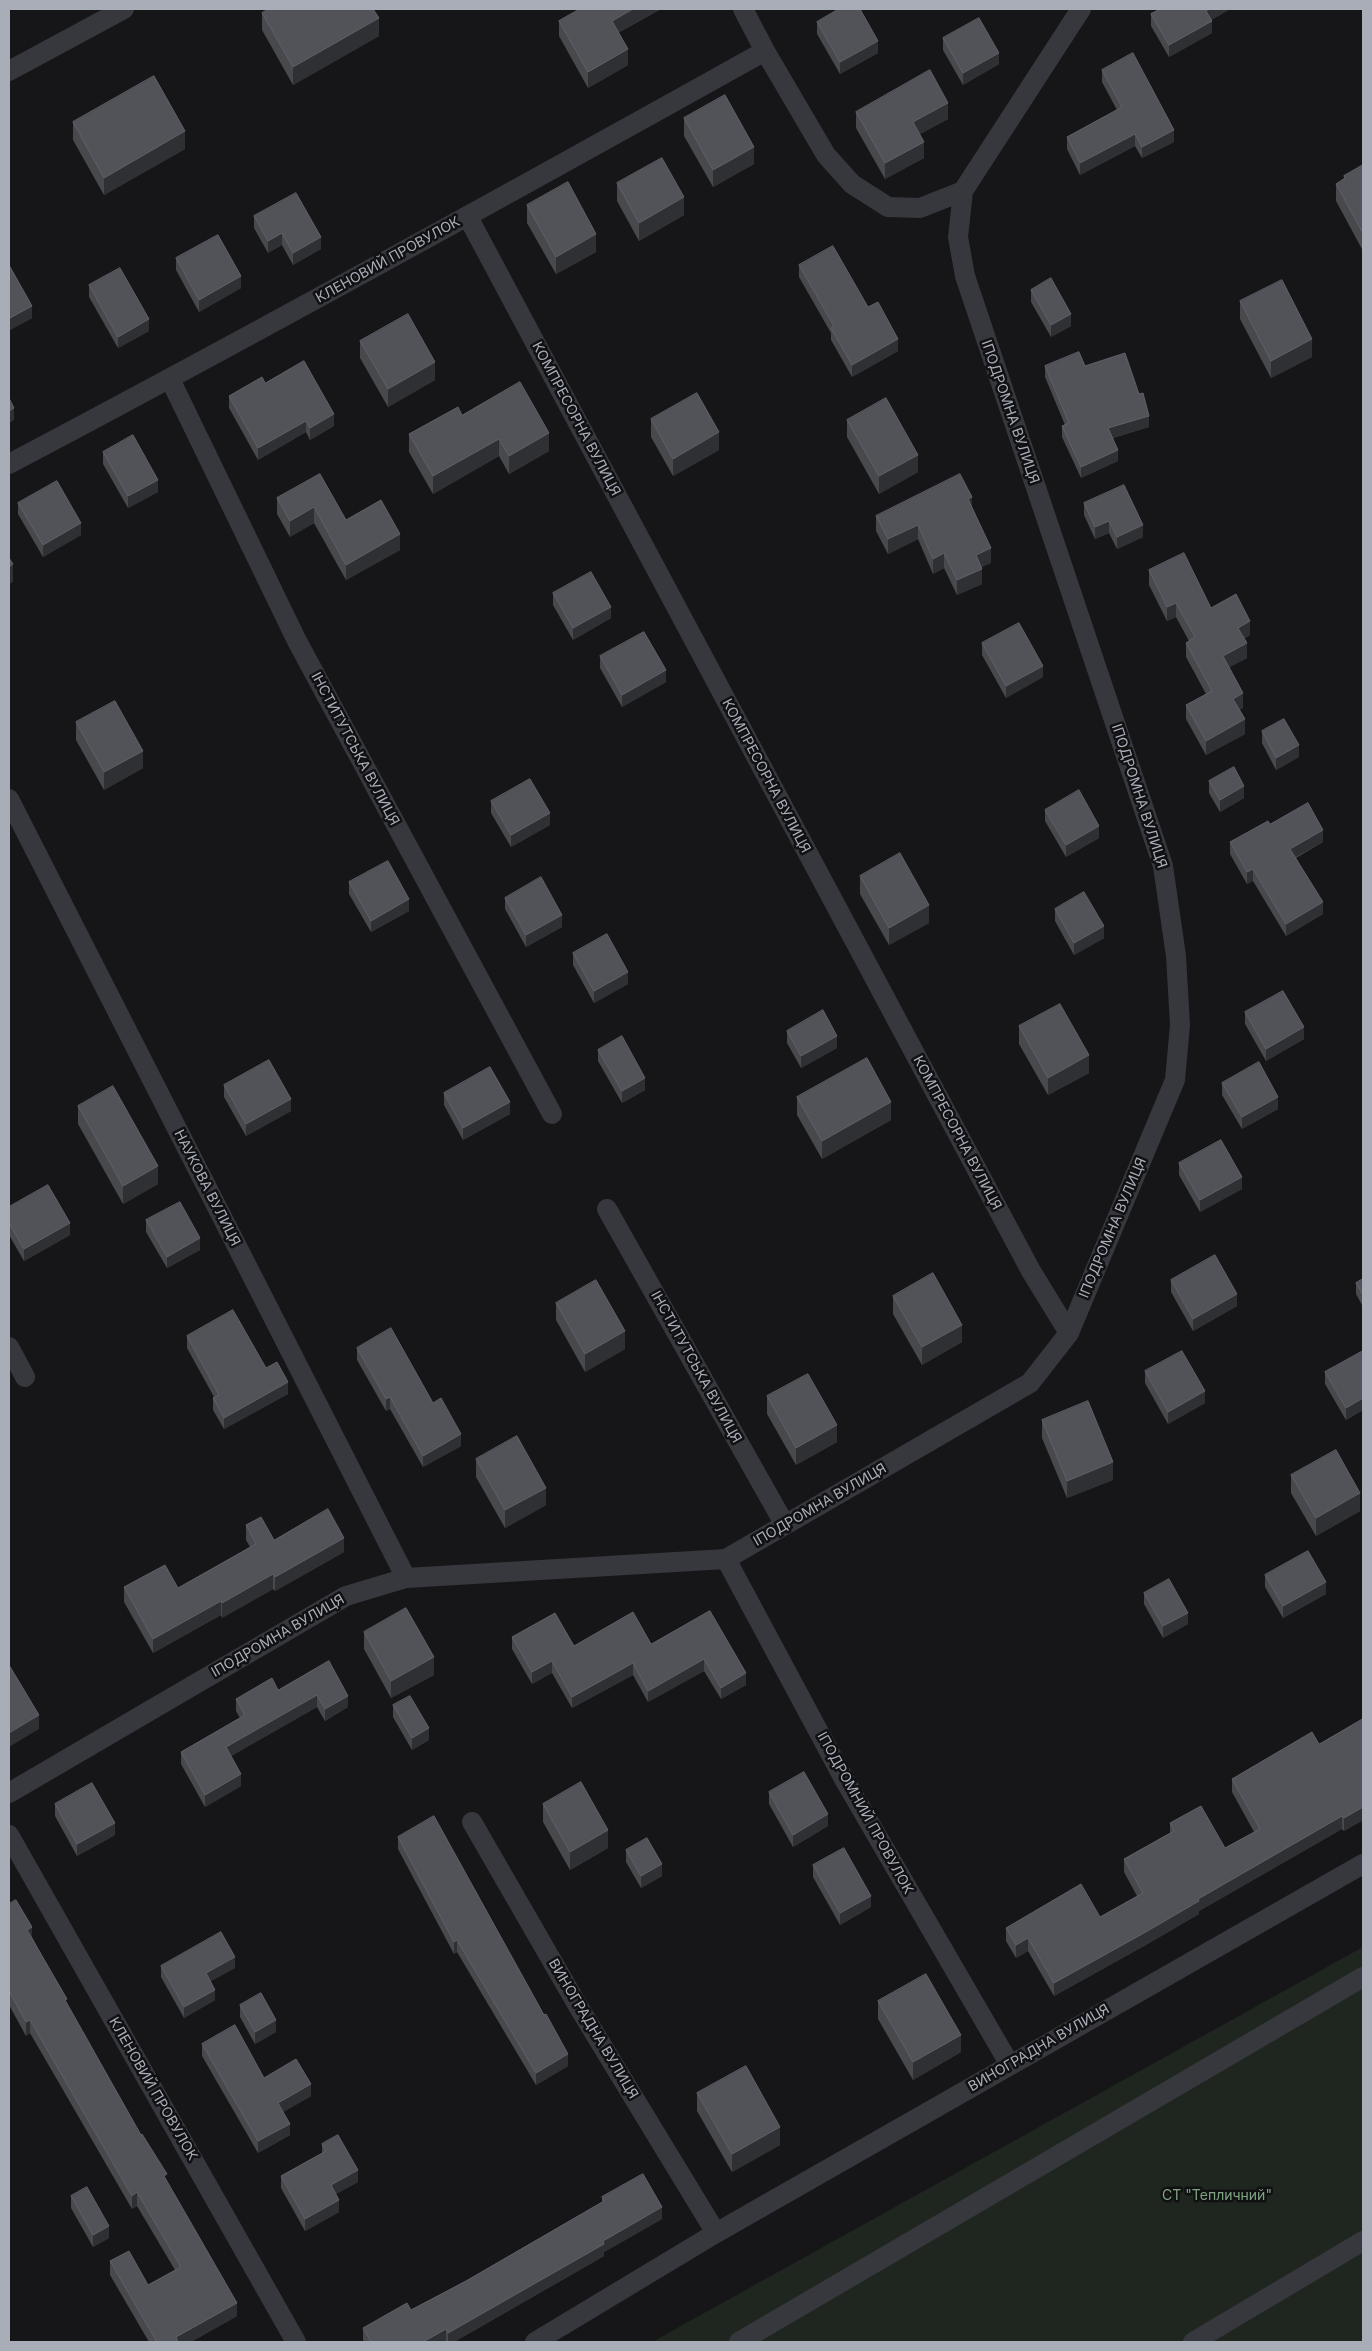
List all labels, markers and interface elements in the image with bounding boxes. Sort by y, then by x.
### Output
street label: КЛЕНОВИЙ ПРОВУЛОК [313,213,463,307]
street label: ІПОДРОМНА ВУЛИЦЯ [978,338,1042,486]
street label: КОМПРЕСОРНА ВУЛИЦЯ [528,339,624,499]
street label: ІНСТИТУТСЬКА ВУЛИЦЯ [307,670,403,828]
street label: КОМПРЕСОРНА ВУЛИЦЯ [718,696,814,856]
street label: ІПОДРОМНА ВУЛИЦЯ [1108,722,1170,870]
street label: КОМПРЕСОРНА ВУЛИЦЯ [909,1053,1005,1213]
street label: НАУКОВА ВУЛИЦЯ [170,1127,244,1249]
street label: ІПОДРОМНА ВУЛИЦЯ [1076,1155,1150,1301]
street label: ІНСТИТУТСЬКА ВУЛИЦЯ [647,1288,745,1446]
street label: ІПОДРОМНА ВУЛИЦЯ [751,1460,889,1550]
street label: ІПОДРОМНА ВУЛИЦЯ [209,1591,347,1681]
street label: ІПОДРОМНИЙ ПРОВУЛОК [813,1729,917,1897]
street label: ВИНОГРАДНА ВУЛИЦЯ [545,1956,641,2102]
street label: ВИНОГРАДНА ВУЛИЦЯ [966,2001,1112,2095]
street label: КЛЕНОВИЙ ПРОВУЛОК [105,2015,201,2163]
park label: СТ "Тепличний" [1162,2188,1272,2204]

